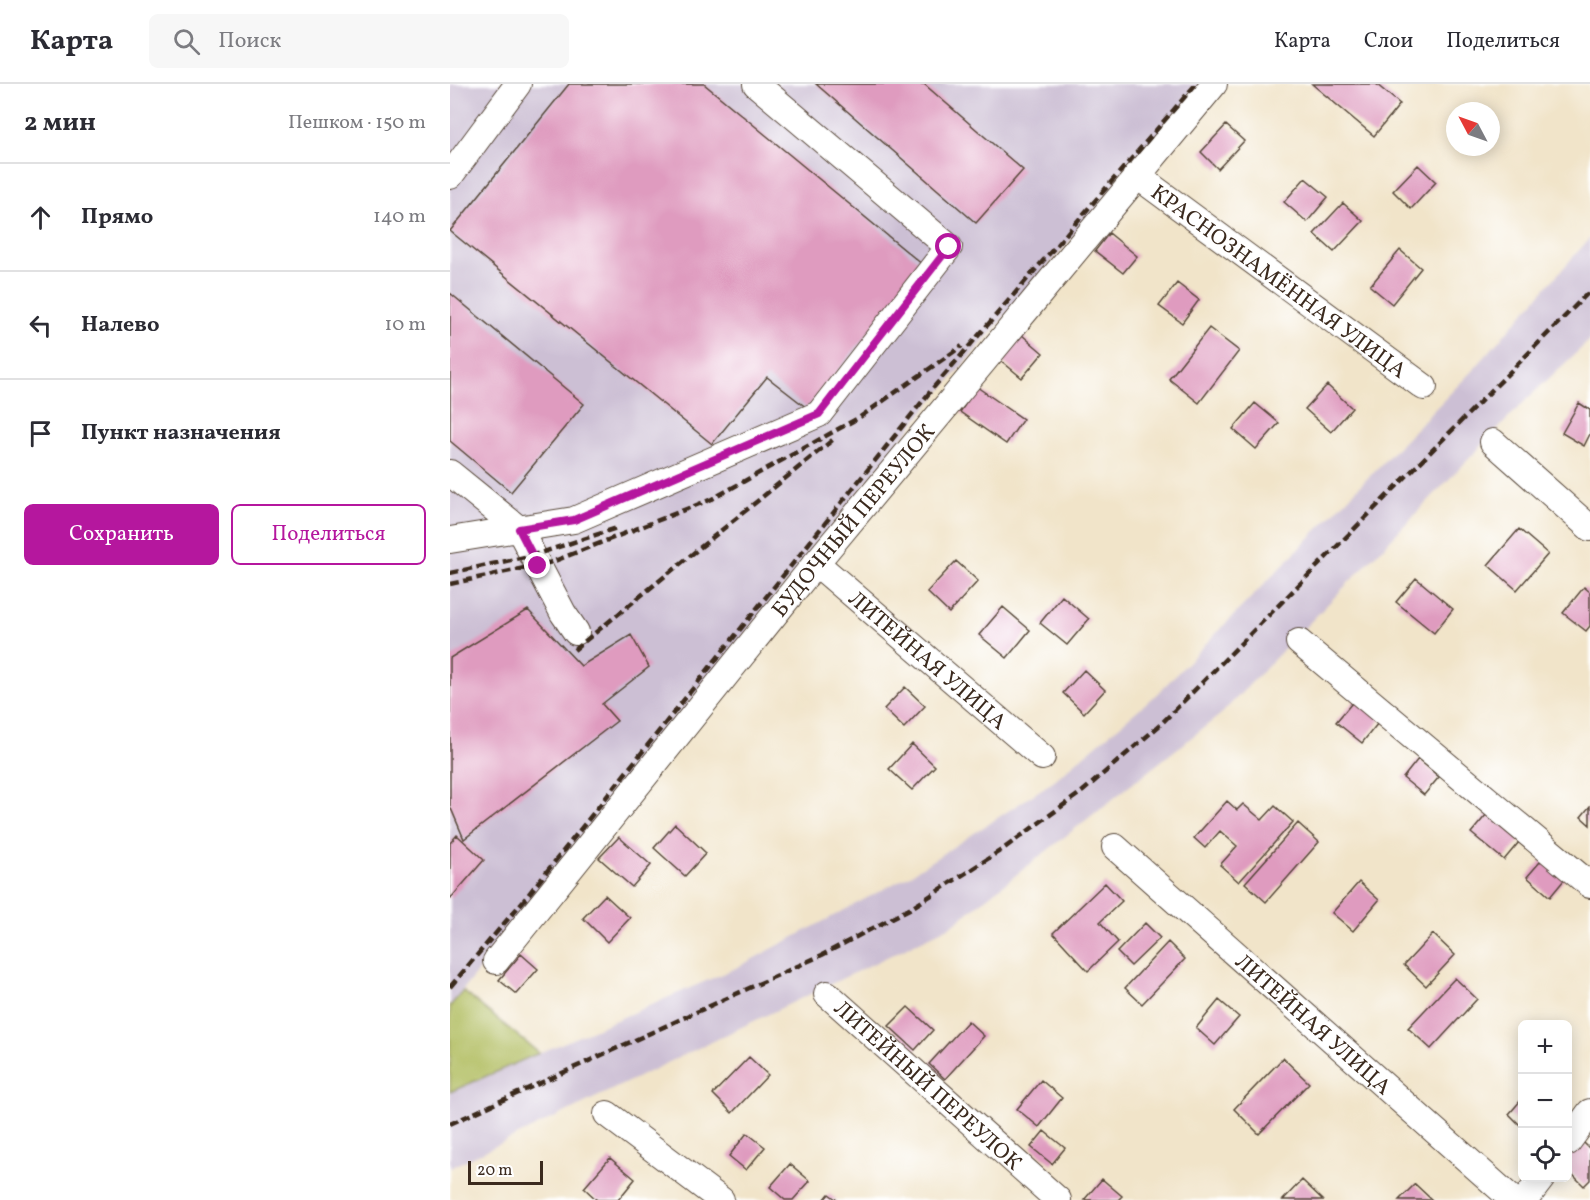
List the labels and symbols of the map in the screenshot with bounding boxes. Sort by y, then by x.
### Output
north arrow [1446,102,1500,156]
street label: КРАСНОЗНАМЁННАЯ УЛИЦА [1144,178,1412,387]
route start [935,233,961,259]
street label: БУДОЧНЫЙ ПЕРЕУЛОК [765,418,943,625]
route end [524,552,550,578]
street label: ЛИТЕЙНАЯ УЛИЦА [841,584,1013,738]
street label: ЛИТЕЙНАЯ УЛИЦА [1227,947,1397,1103]
street label: ЛИТЕЙНЫЙ ПЕРЕУЛОК [826,994,1028,1179]
scale bar [468,1158,543,1186]

